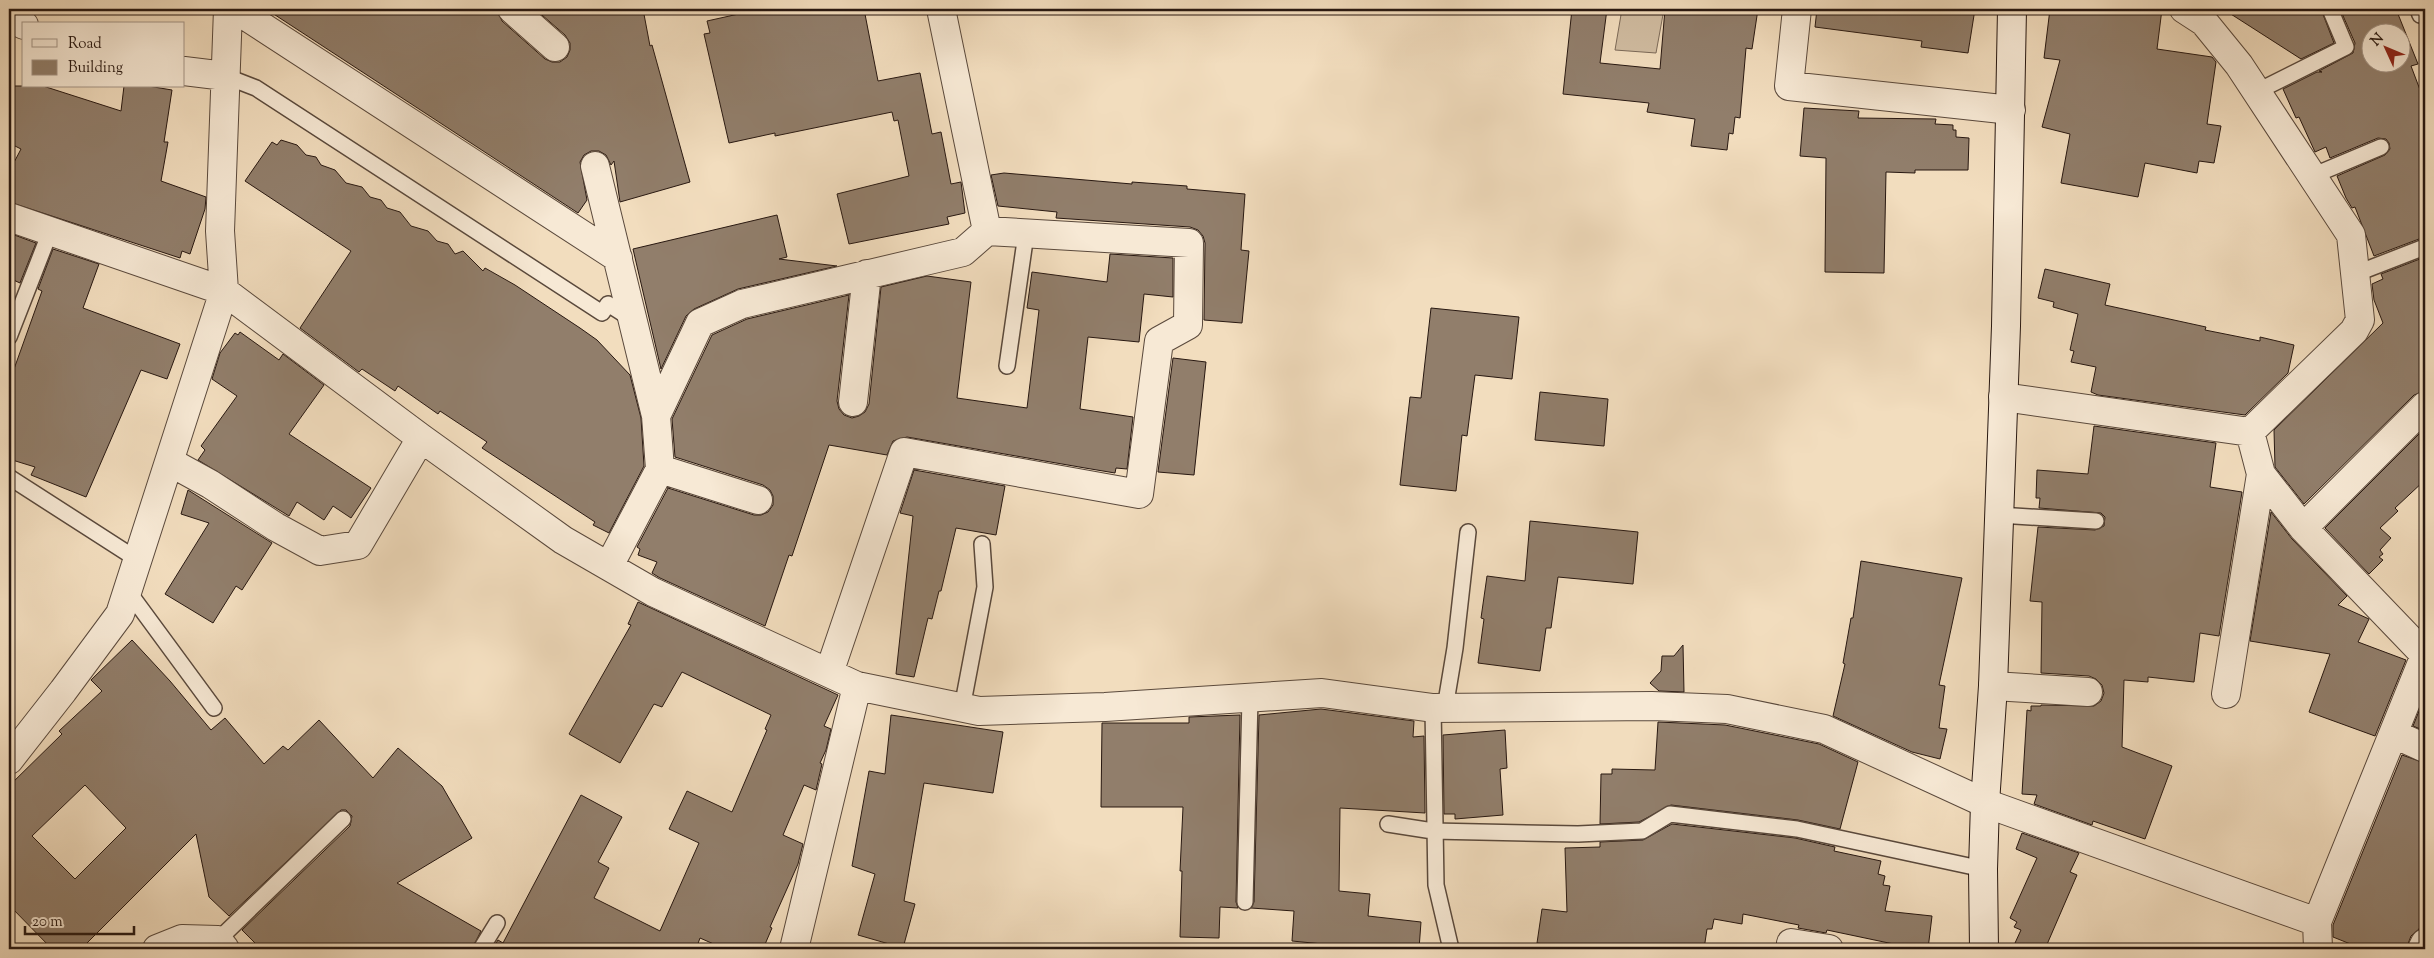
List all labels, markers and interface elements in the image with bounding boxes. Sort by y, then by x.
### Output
legend [22,22,185,88]
north arrow [2362,22,2412,72]
text: N [2367,29,2389,51]
text: Road [68,34,102,55]
text: Building [68,58,123,79]
scale bar [25,903,134,935]
text: 20 m [32,912,63,933]

